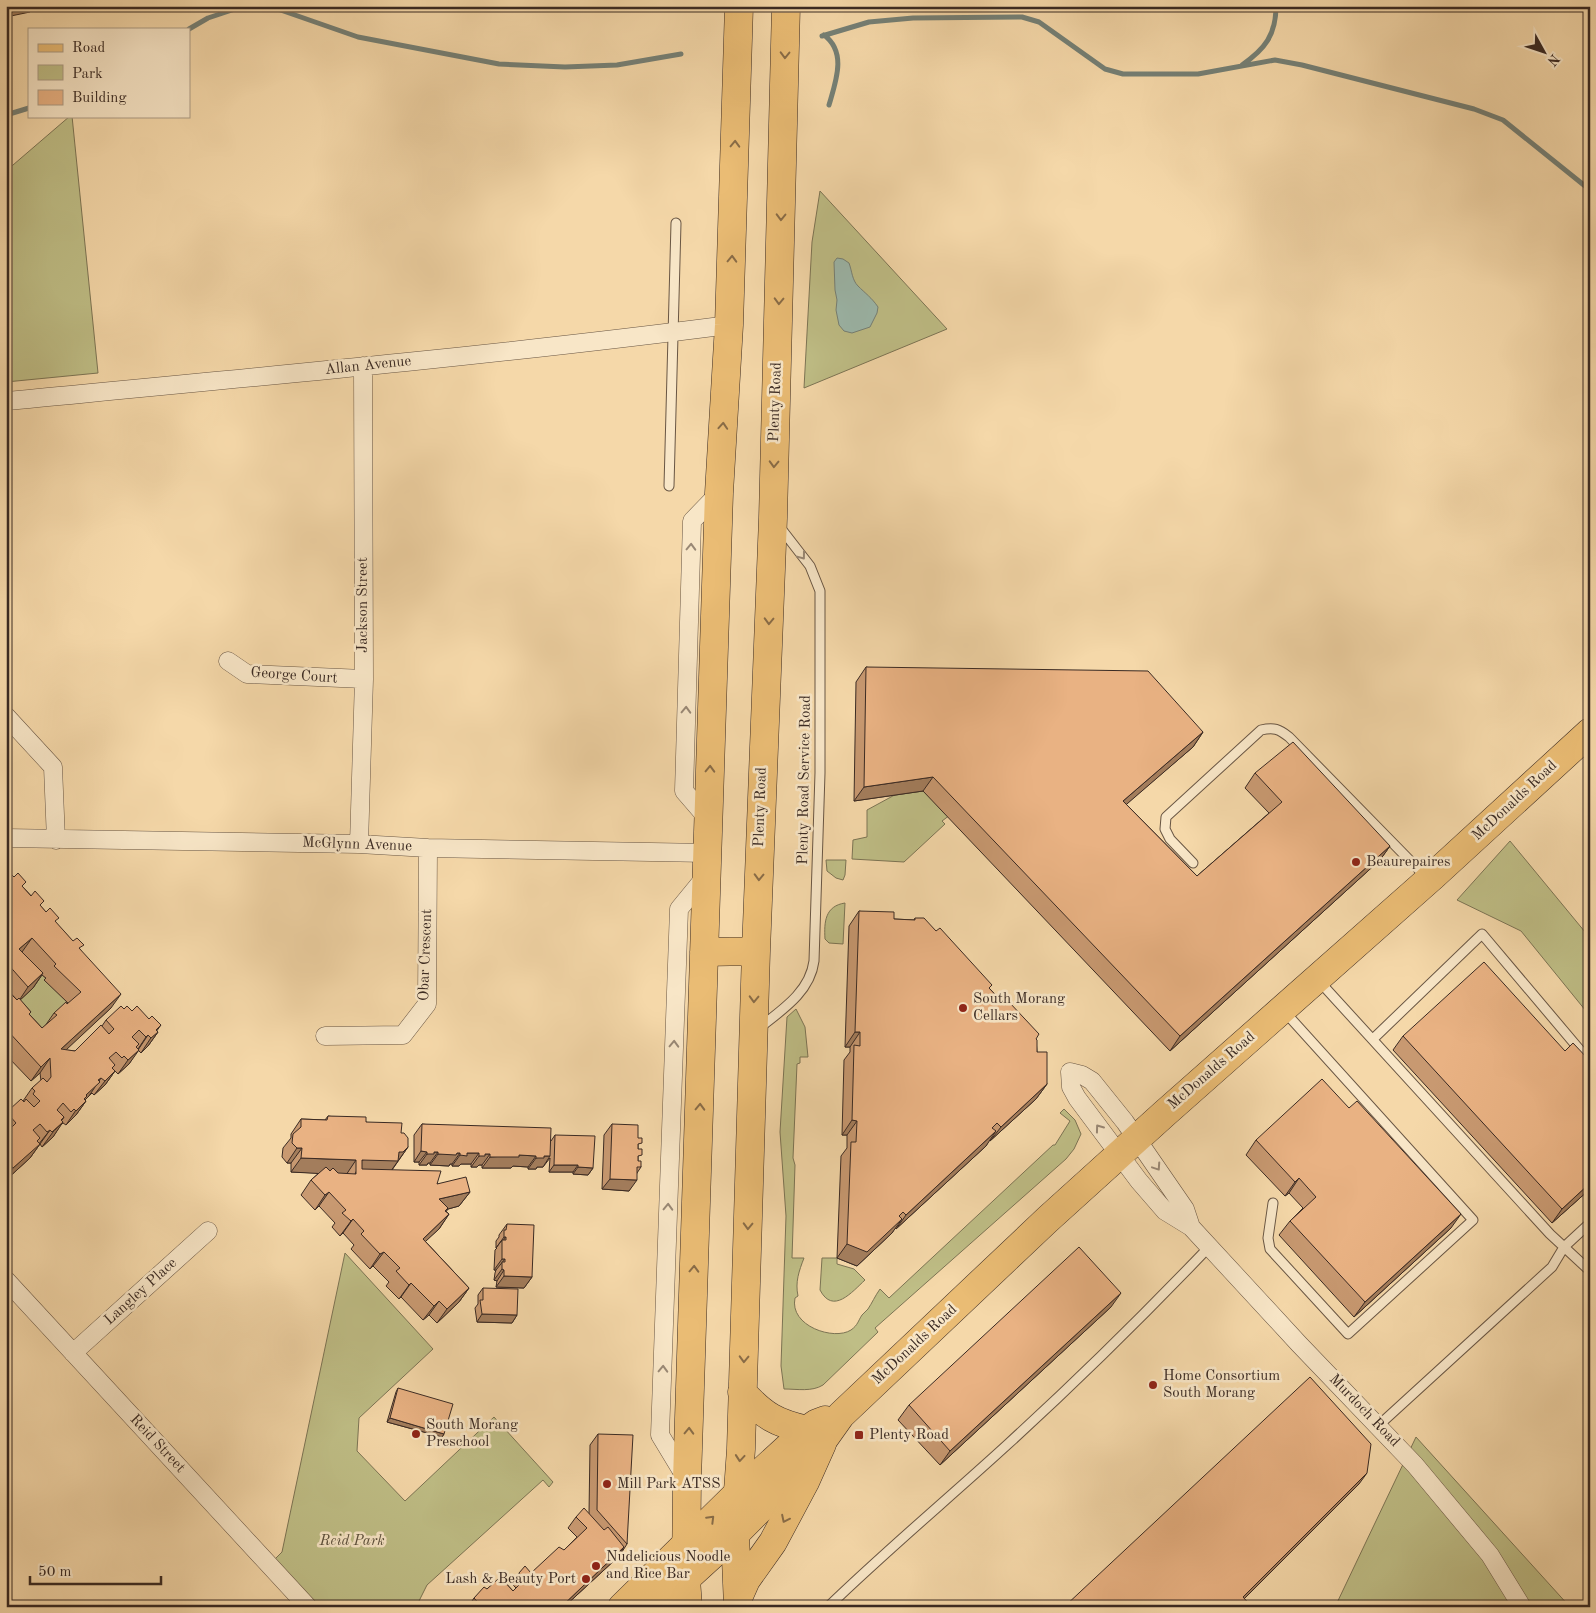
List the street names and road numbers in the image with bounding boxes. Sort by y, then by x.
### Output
street label: Allan Avenue [324,354,412,378]
street label: Plenty Road [767,362,785,442]
street label: Jackson Street [356,557,371,653]
street label: George Court [250,665,338,687]
street label: Plenty Road Service Road [796,695,814,865]
street label: McDonalds Road [1470,758,1560,844]
street label: Plenty Road [752,767,770,847]
street label: McGlynn Avenue [302,836,412,854]
street label: Obar Crescent [417,909,435,1001]
street label: McDonalds Road [1166,1029,1258,1113]
street label: Langley Place [102,1256,180,1328]
street label: McDonalds Road [870,1302,960,1388]
street label: Murdoch Road [1326,1372,1402,1450]
street label: Reid Street [126,1412,188,1476]

